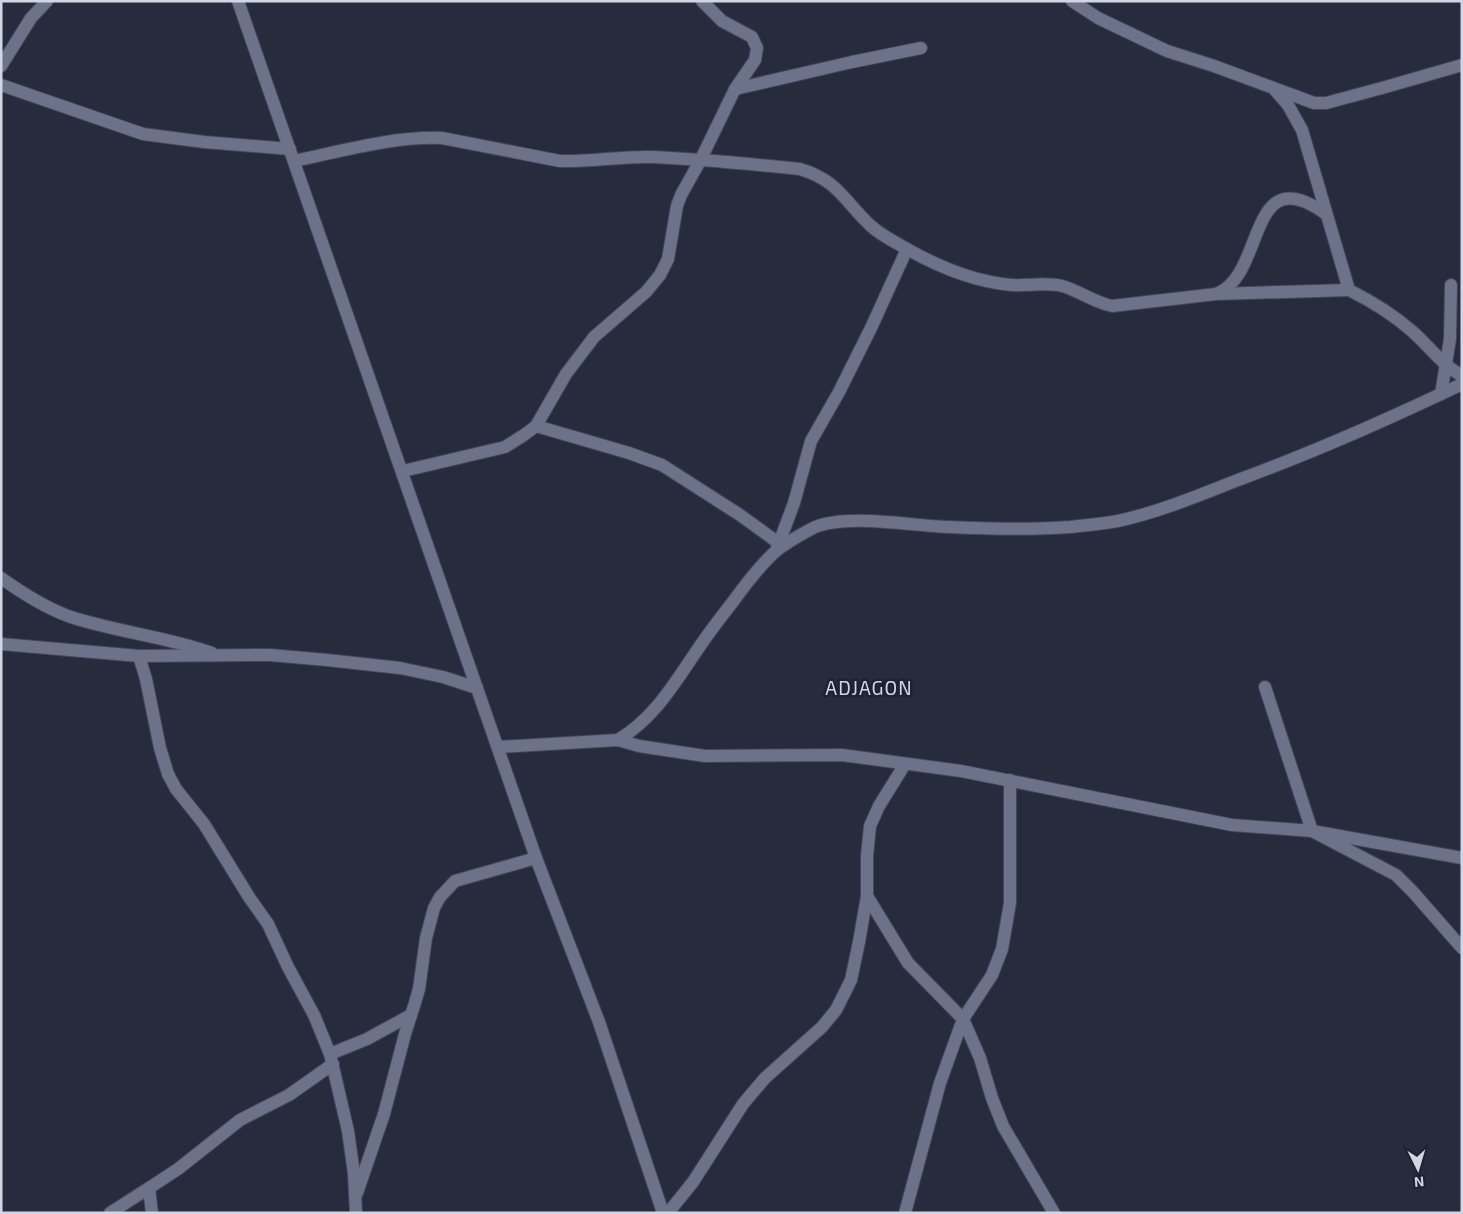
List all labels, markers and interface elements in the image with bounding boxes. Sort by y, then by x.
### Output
district label: ADJAGON [825,676,913,699]
north arrow [1393,1144,1443,1194]
text: N [1413,1174,1425,1191]

